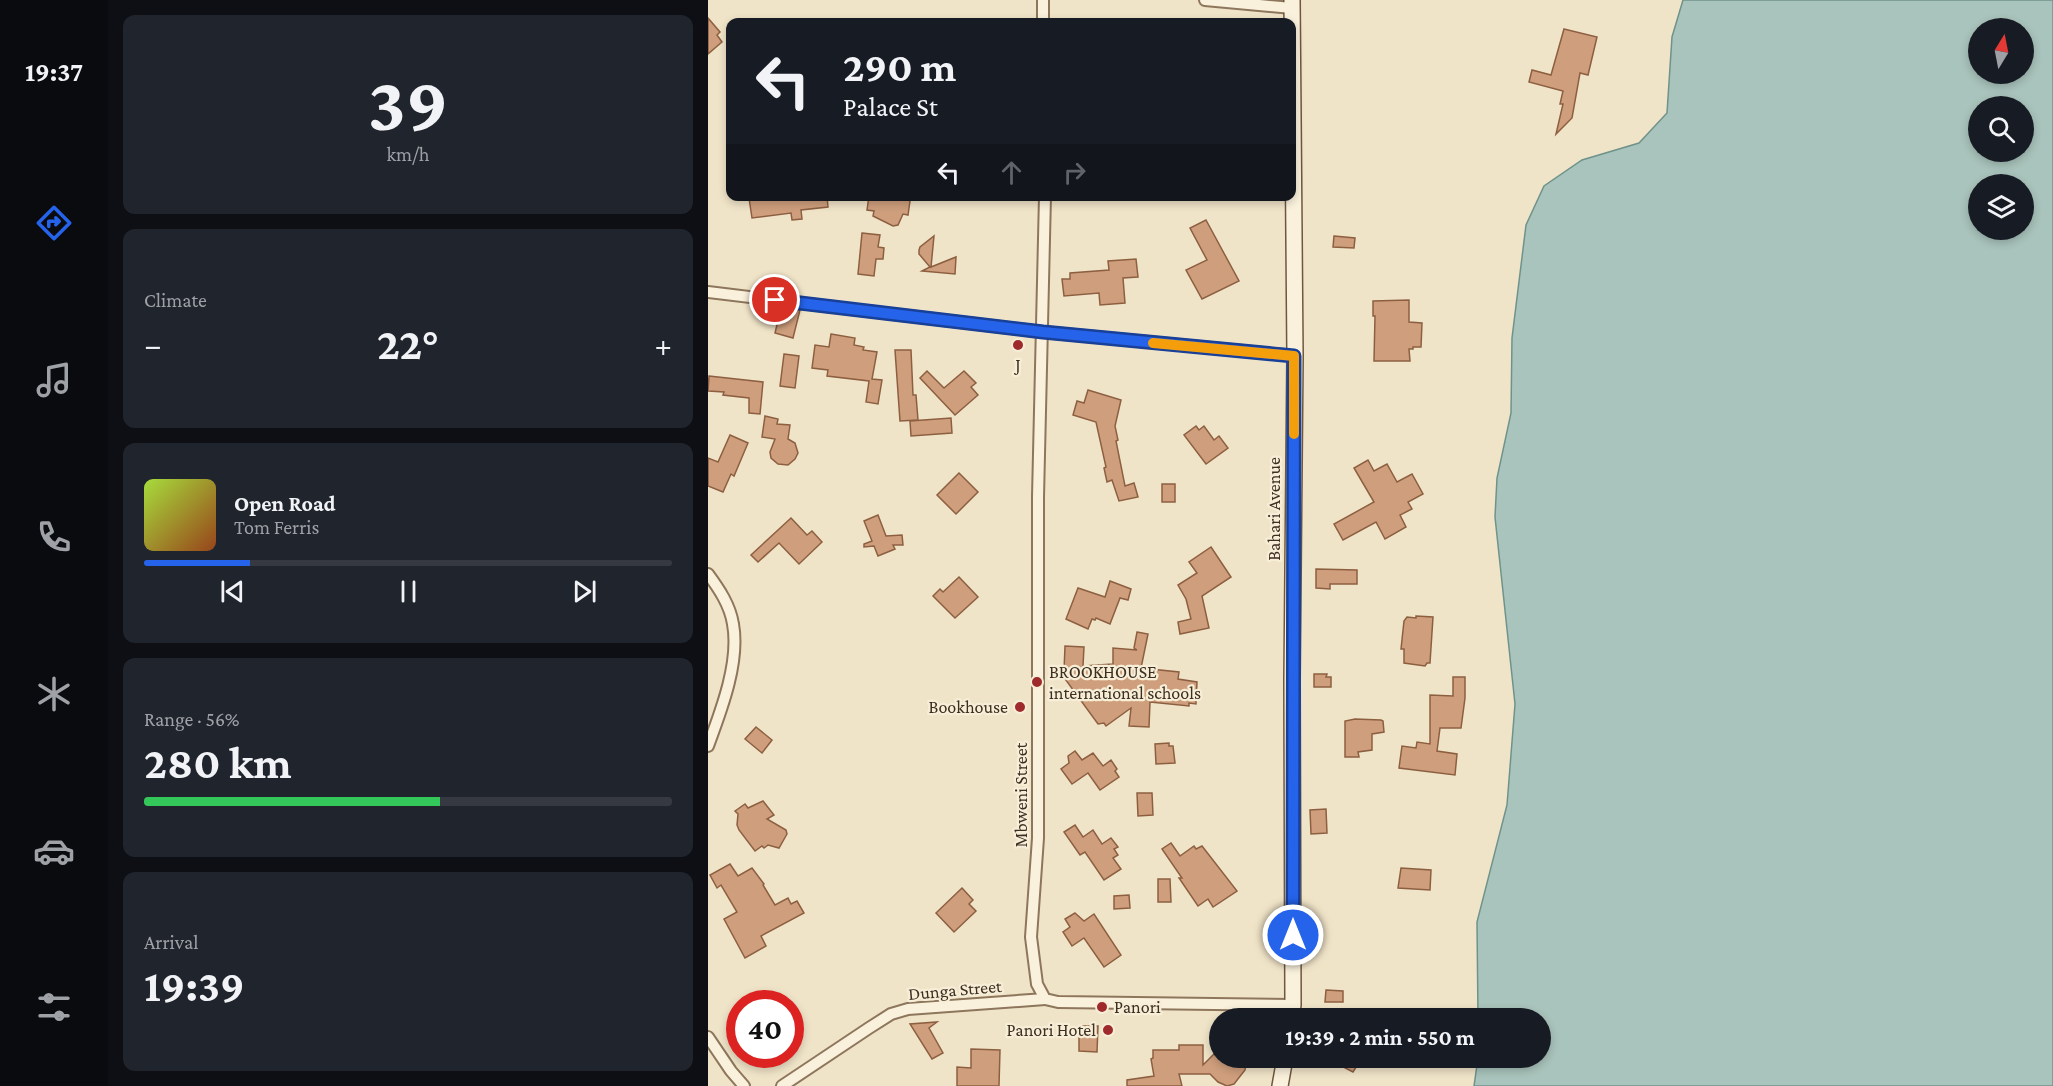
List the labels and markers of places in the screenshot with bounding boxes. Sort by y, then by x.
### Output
pin [749,274,800,325]
marker: J [1011,338,1025,352]
place label: J [1013,355,1021,375]
place label: BROOKHOUSE international schools [1049,662,1201,703]
marker: BROOKHOUSE international schools [1030,675,1044,689]
place label: Bookhouse [929,697,1008,717]
marker: Bookhouse [1013,700,1027,714]
place label: Panori [1114,997,1161,1017]
marker: Panori [1095,1000,1109,1014]
place label: Panori Hotel [1007,1020,1096,1040]
marker: Panori Hotel [1101,1023,1115,1037]

